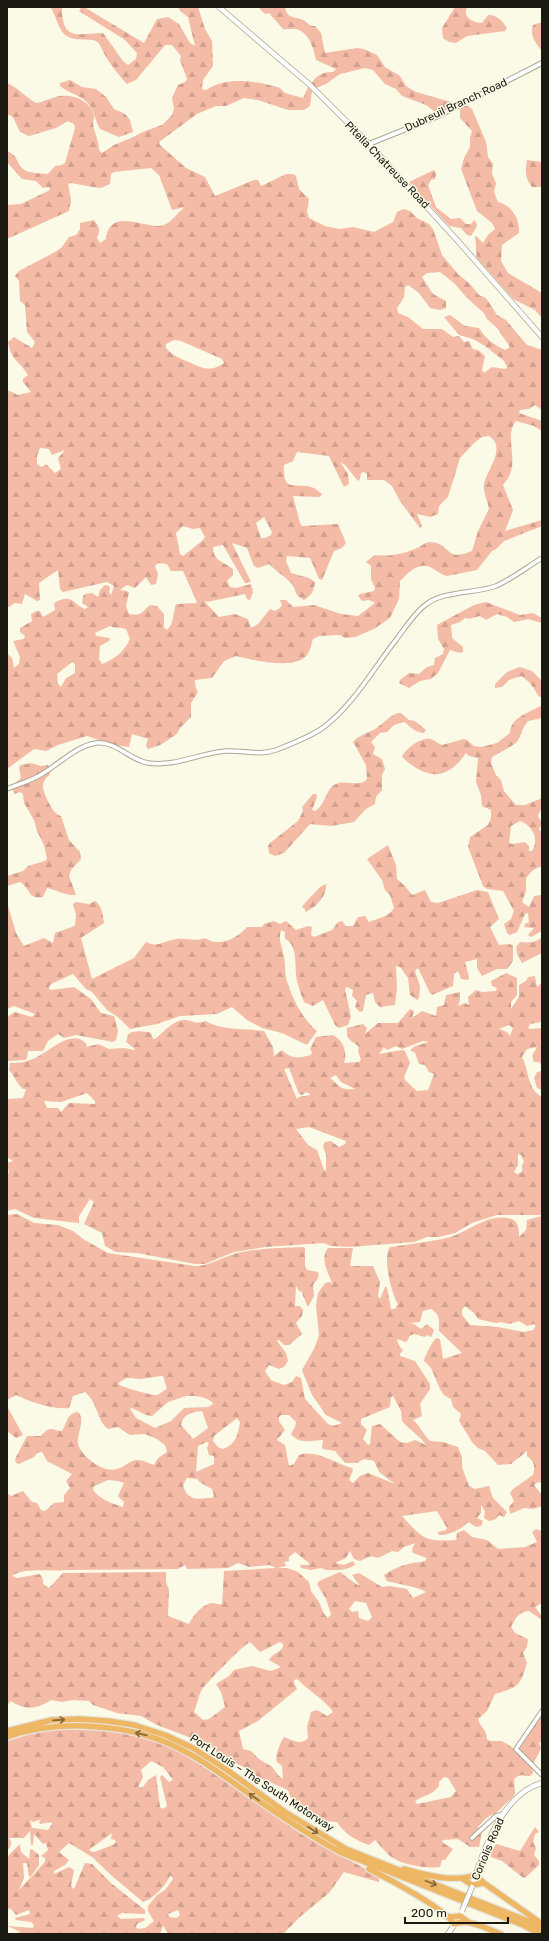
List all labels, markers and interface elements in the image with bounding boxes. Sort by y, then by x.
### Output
street label: Dubreuil Branch Road [403,76,509,134]
street label: Pitella Chatreuse Road [342,119,432,211]
one-way arrow [52,1716,65,1723]
one-way arrow [135,1730,148,1737]
street label: Port Louis – The South Motorway [188,1732,336,1834]
one-way arrow [249,1793,260,1801]
street label: Coriolis Road [469,1816,507,1882]
one-way arrow [307,1825,318,1834]
one-way arrow [424,1880,436,1888]
scale bar [405,1899,508,1925]
text: 200 m [411,1906,447,1920]

